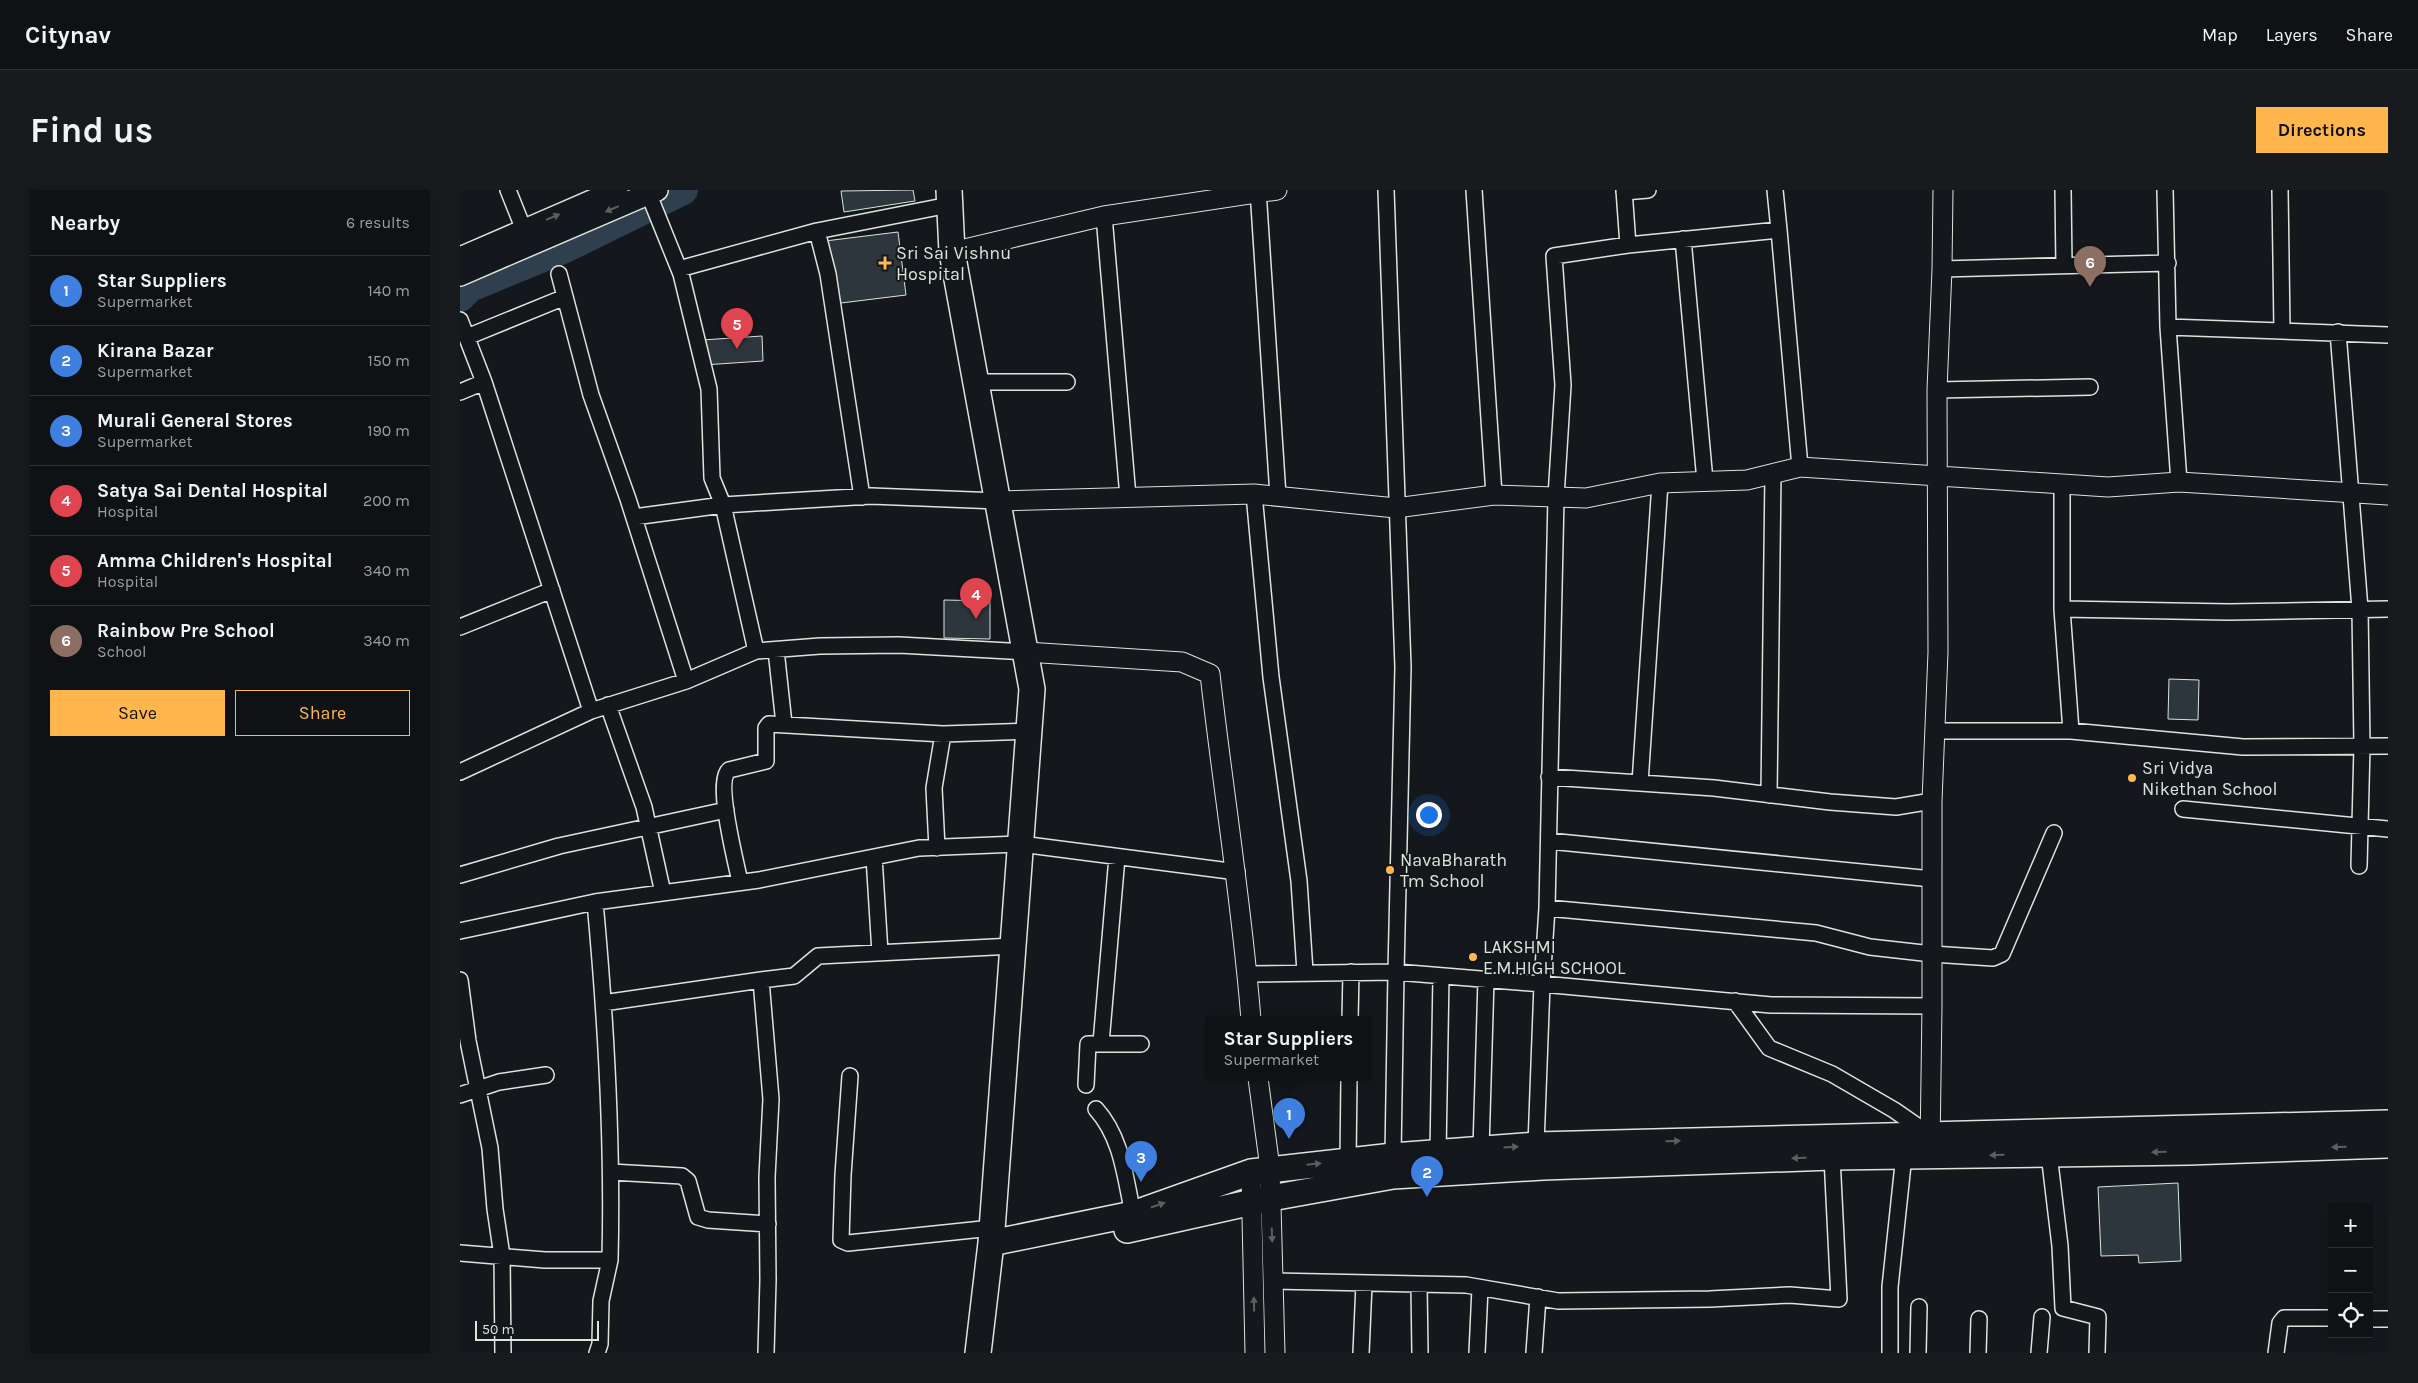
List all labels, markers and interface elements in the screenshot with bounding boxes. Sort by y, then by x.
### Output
text: Citynav [25,21,111,49]
text: Map [2202,24,2238,46]
text: Layers [2266,24,2318,46]
text: Share [2346,24,2393,46]
button: Directions [2256,107,2388,153]
text: Find us [30,110,153,151]
one-way arrow [605,205,619,213]
text: Nearby [50,211,120,235]
text: 6 results [346,213,410,232]
one-way arrow [546,213,560,221]
place label: Sri Sai Vishnu Hospital [896,242,1011,285]
pin: 6 [2074,246,2106,287]
marker: Sri Sai Vishnu Hospital [878,256,892,270]
text: Star Suppliers [97,270,227,292]
text: 1 [63,281,69,300]
text: 140 m [368,281,410,300]
text: Supermarket [97,292,193,311]
pin: 5 [721,308,753,349]
text: Kirana Bazar [97,340,213,362]
text: 2 [61,351,71,370]
text: 150 m [367,351,410,370]
text: Supermarket [97,362,193,381]
text: Murali General Stores [97,410,293,432]
text: 3 [61,421,71,440]
text: 190 m [367,421,410,440]
text: Supermarket [97,432,193,451]
text: Satya Sai Dental Hospital [97,480,328,502]
text: 4 [61,491,71,510]
text: 200 m [363,491,410,510]
text: Hospital [97,502,158,521]
text: Amma Children's Hospital [97,550,332,572]
text: 5 [61,561,71,580]
text: 340 m [363,561,410,580]
text: Hospital [97,572,158,591]
pin: 4 [960,578,992,619]
text: Rainbow Pre School [97,620,275,642]
text: 6 [61,631,71,650]
text: 340 m [363,631,410,650]
text: School [97,642,147,661]
button: Save [50,690,225,736]
button: Share [235,690,410,736]
place label: Sri Vidya Nikethan School [2142,757,2278,800]
marker: Sri Vidya Nikethan School [2126,772,2138,784]
your location [1416,802,1442,828]
place label: NavaBharath Tm School [1400,849,1507,892]
marker: NavaBharath Tm School [1384,864,1396,876]
place label: LAKSHMI E.M.HIGH SCHOOL [1483,936,1626,979]
marker: LAKSHMI E.M.HIGH SCHOOL [1467,951,1479,963]
popup [1206,1016,1371,1081]
text: Star Suppliers [1224,1028,1353,1050]
text: Supermarket [1224,1050,1319,1069]
pin: 1 [1273,1098,1305,1139]
one-way arrow [1666,1137,1682,1145]
pin: 3 [1125,1141,1157,1182]
one-way arrow [1503,1142,1519,1150]
one-way arrow [2331,1143,2347,1151]
one-way arrow [2151,1148,2167,1156]
one-way arrow [1989,1151,2005,1159]
one-way arrow [1791,1155,1807,1163]
pin: 2 [1411,1156,1443,1197]
one-way arrow [1306,1160,1322,1168]
one-way arrow [1151,1201,1166,1209]
map controls [2328,1203,2373,1338]
button: + [2328,1203,2373,1248]
one-way arrow [1268,1227,1276,1243]
button: − [2328,1248,2373,1293]
button: locate [2328,1293,2373,1338]
one-way arrow [1250,1296,1258,1312]
scale bar [475,1318,599,1341]
text: 50 m [482,1321,515,1338]

